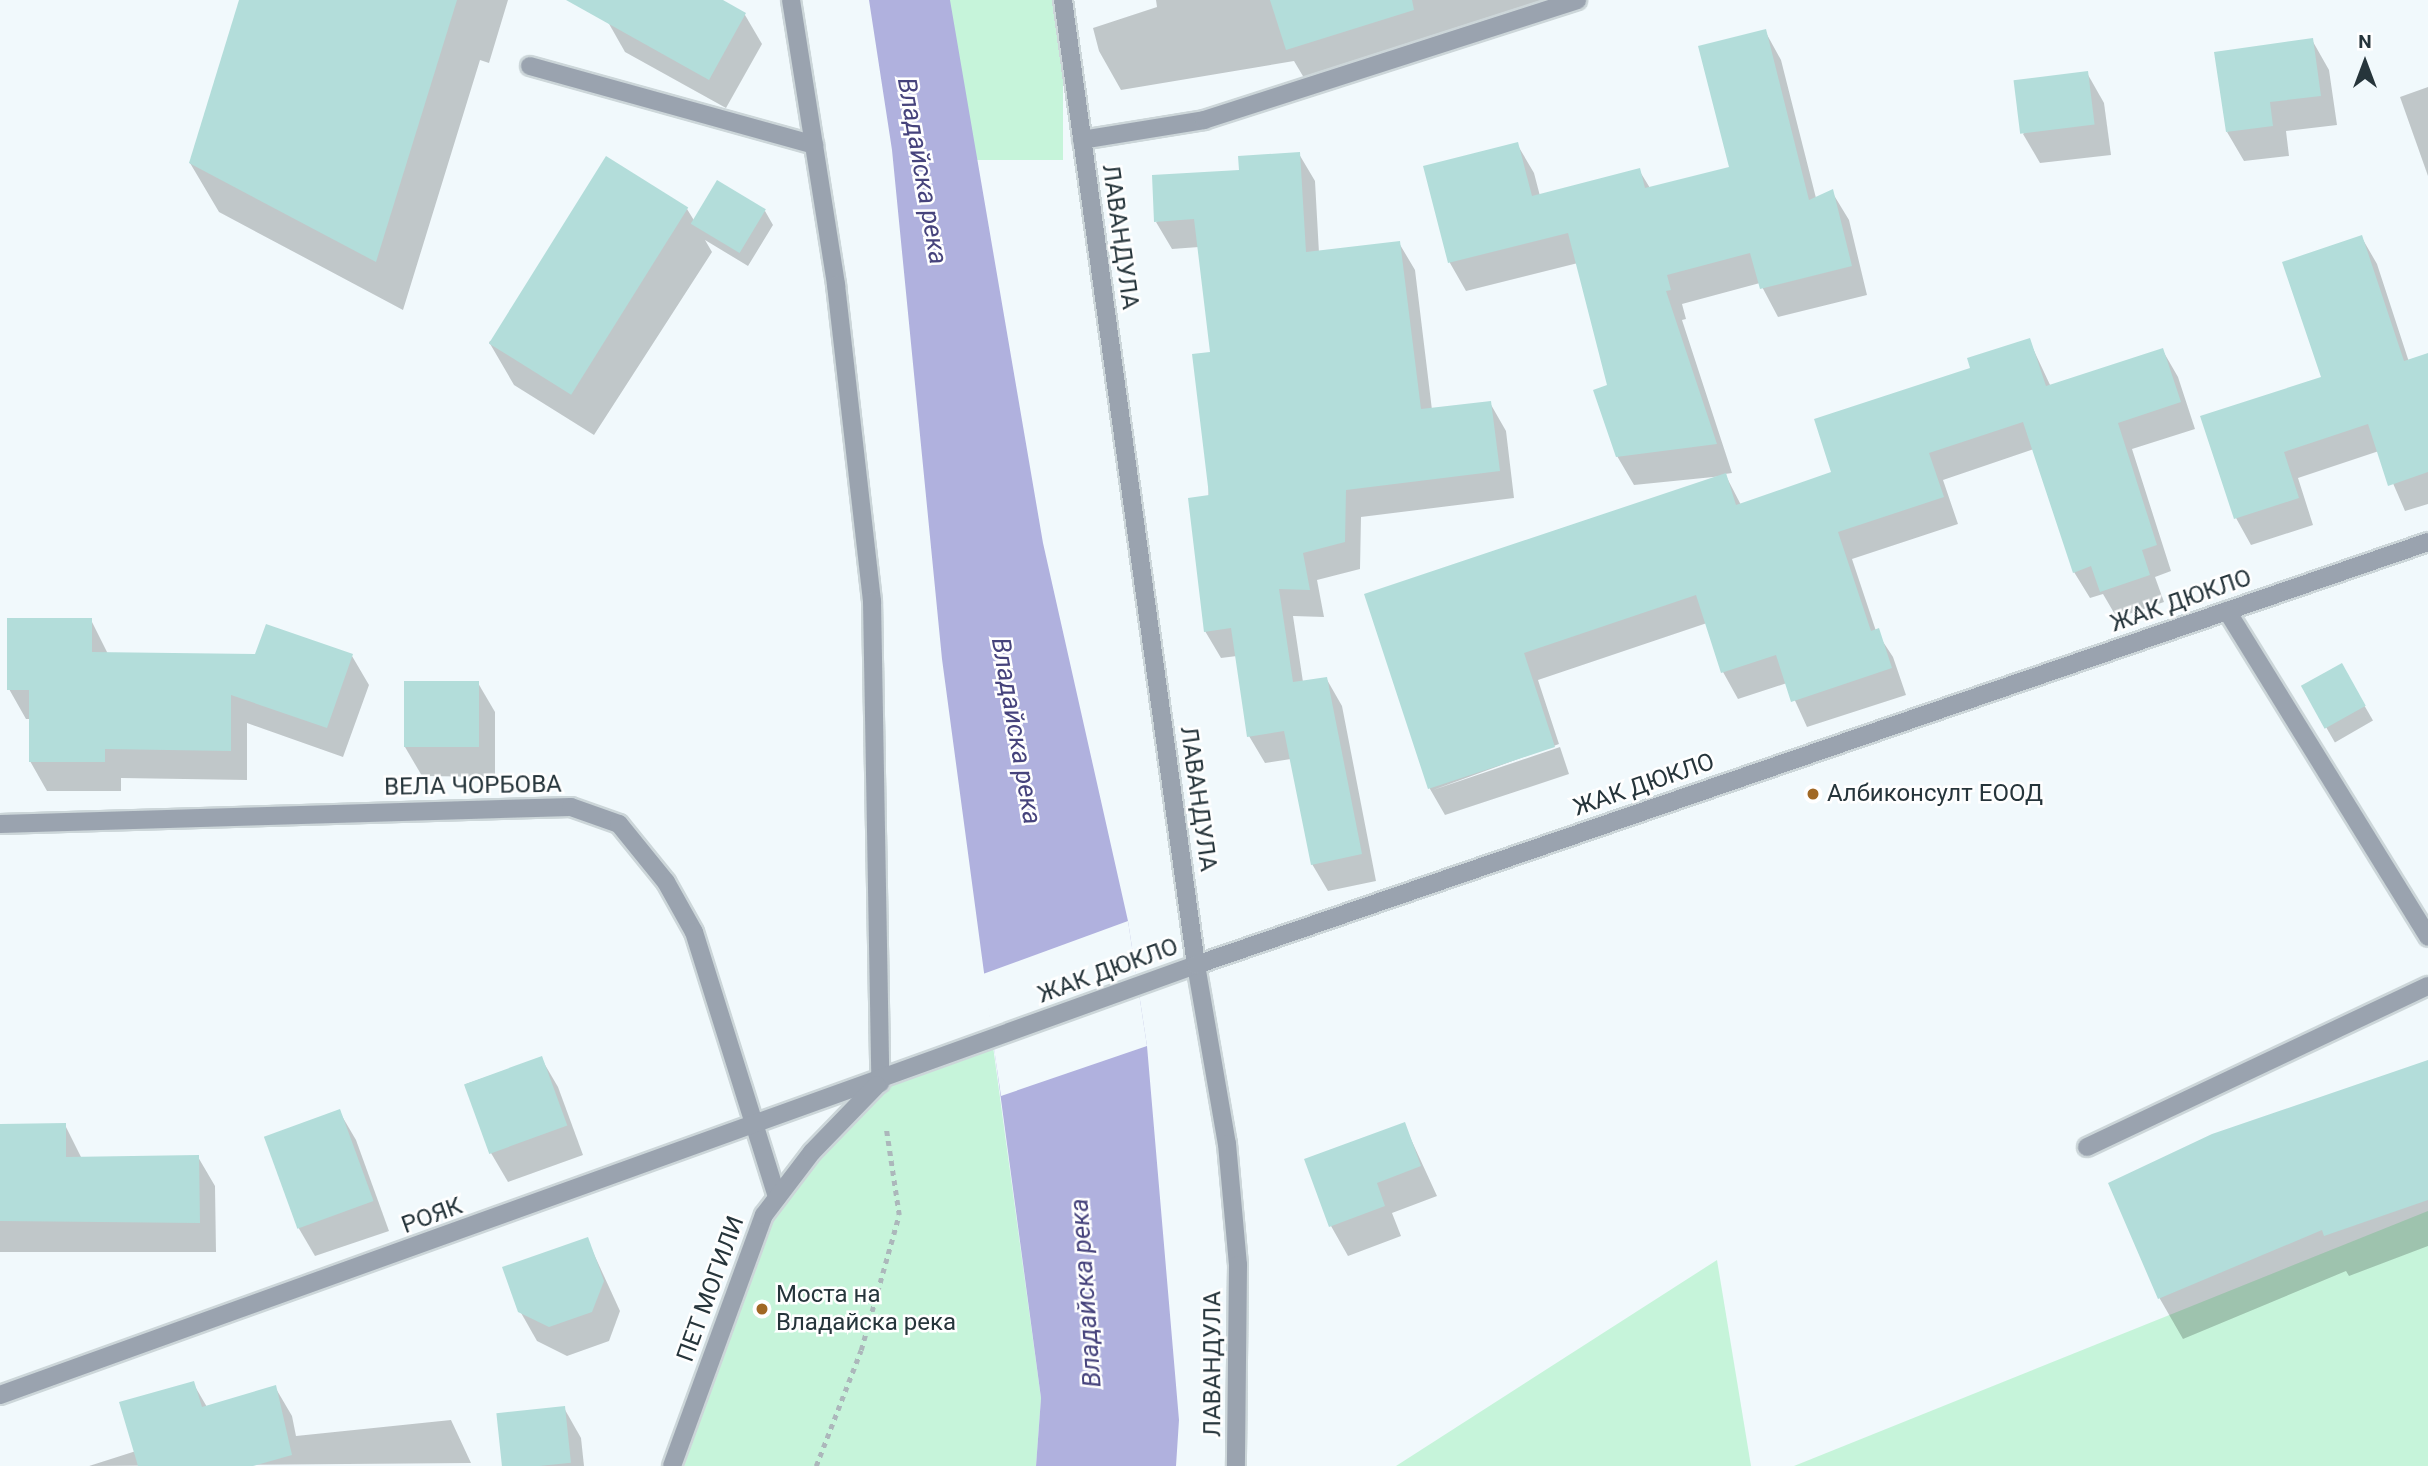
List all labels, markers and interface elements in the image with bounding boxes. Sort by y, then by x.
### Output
north arrow [2330,28,2400,98]
text: N [2358,30,2372,53]
water label: Владайска река [890,75,954,267]
street label: ЛАВАНДУЛА [1096,163,1144,311]
street label: ЖАК ДЮКЛО [2107,563,2255,639]
water label: Владайска река [984,635,1048,827]
street label: ЛАВАНДУЛА [1174,725,1222,873]
street label: ЖАК ДЮКЛО [1570,747,1718,823]
street label: ВЕЛА ЧОРБОВА [384,770,562,802]
place label: Албиконсулт ЕООД [1827,780,2043,808]
marker: Албиконсулт ЕООД [1805,786,1821,802]
street label: ЖАК ДЮКЛО [1034,932,1182,1010]
street label: РОЯК [398,1192,466,1240]
water label: Владайска река [1064,1197,1108,1389]
street label: ПЕТ МОГИЛИ [671,1212,751,1366]
place label: Моста на Владайска река [776,1281,956,1337]
street label: ЛАВАНДУЛА [1199,1291,1227,1437]
marker: Моста на Владайска река [754,1301,770,1317]

